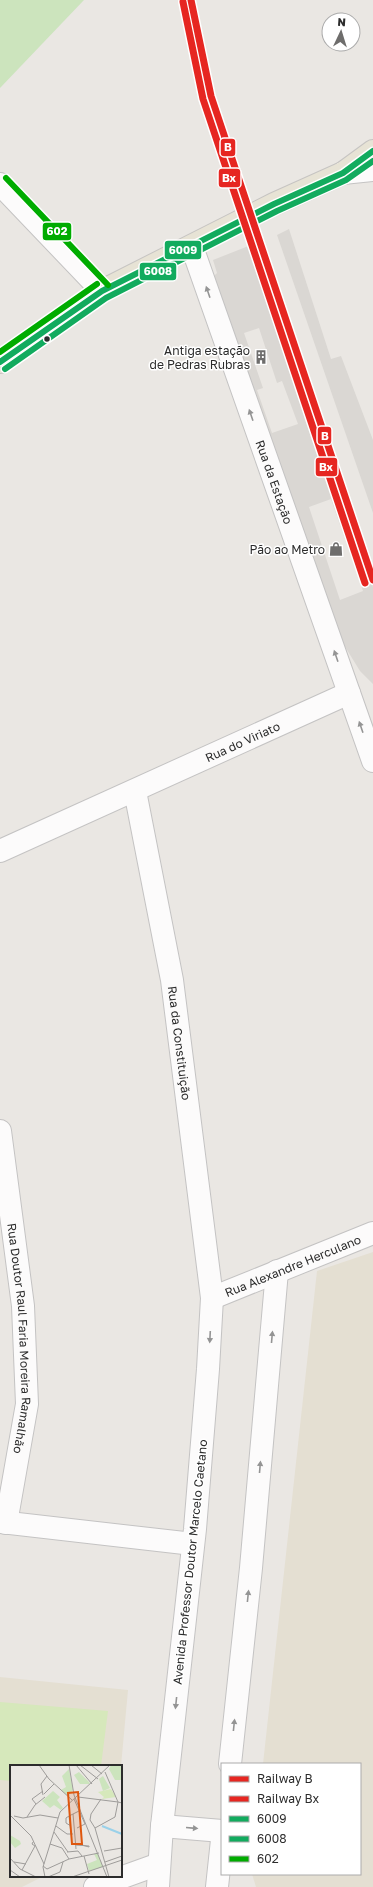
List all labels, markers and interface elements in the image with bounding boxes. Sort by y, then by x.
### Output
north arrow [321,12,361,52]
text: N [337,15,346,28]
line badge: B [220,138,236,157]
text: B [224,140,232,153]
line badge: Bx [218,168,241,188]
text: Bx [222,171,237,184]
line badge: 602 [42,222,72,241]
text: 602 [47,224,68,237]
line badge: 6009 [164,240,202,260]
text: 6009 [169,243,197,256]
line badge: 6008 [139,262,177,281]
text: 6008 [144,264,172,277]
one-way arrow [205,286,211,298]
unlabelled marker [42,334,52,344]
place label: Antiga estação de Pedras Rubras [150,343,250,372]
building icon: Antiga estação de Pedras Rubras [253,349,269,365]
one-way arrow [248,408,254,420]
line badge: B [317,426,332,445]
text: B [321,429,329,442]
street label: Rua da Estação [253,438,296,526]
line badge: Bx [315,457,338,477]
text: Bx [319,460,334,473]
shop icon: Pão ao Metro [328,541,344,557]
place label: Pão ao Metro [249,542,325,557]
one-way arrow [333,650,339,662]
street label: Rua do Viriato [203,718,282,765]
one-way arrow [358,721,364,733]
street label: Rua da Constituição [165,985,195,1101]
street label: Rua Doutor Raul Faria Moreira Ramalhão [5,1222,35,1455]
street label: Rua Alexandre Herculano [222,1231,363,1300]
one-way arrow [206,1331,213,1343]
one-way arrow [268,1331,275,1343]
street label: Avenida Professor Doutor Marcelo Caetano [170,1439,210,1685]
one-way arrow [257,1460,263,1473]
one-way arrow [245,1590,251,1602]
one-way arrow [172,1697,179,1709]
one-way arrow [231,1719,237,1731]
legend [221,1763,361,1875]
inset map [10,1765,122,1877]
text: Railway B [257,1771,313,1786]
text: Railway Bx [257,1791,319,1806]
text: 6009 [257,1811,286,1826]
one-way arrow [186,1825,198,1832]
text: 6008 [257,1831,286,1846]
text: 602 [257,1851,279,1866]

